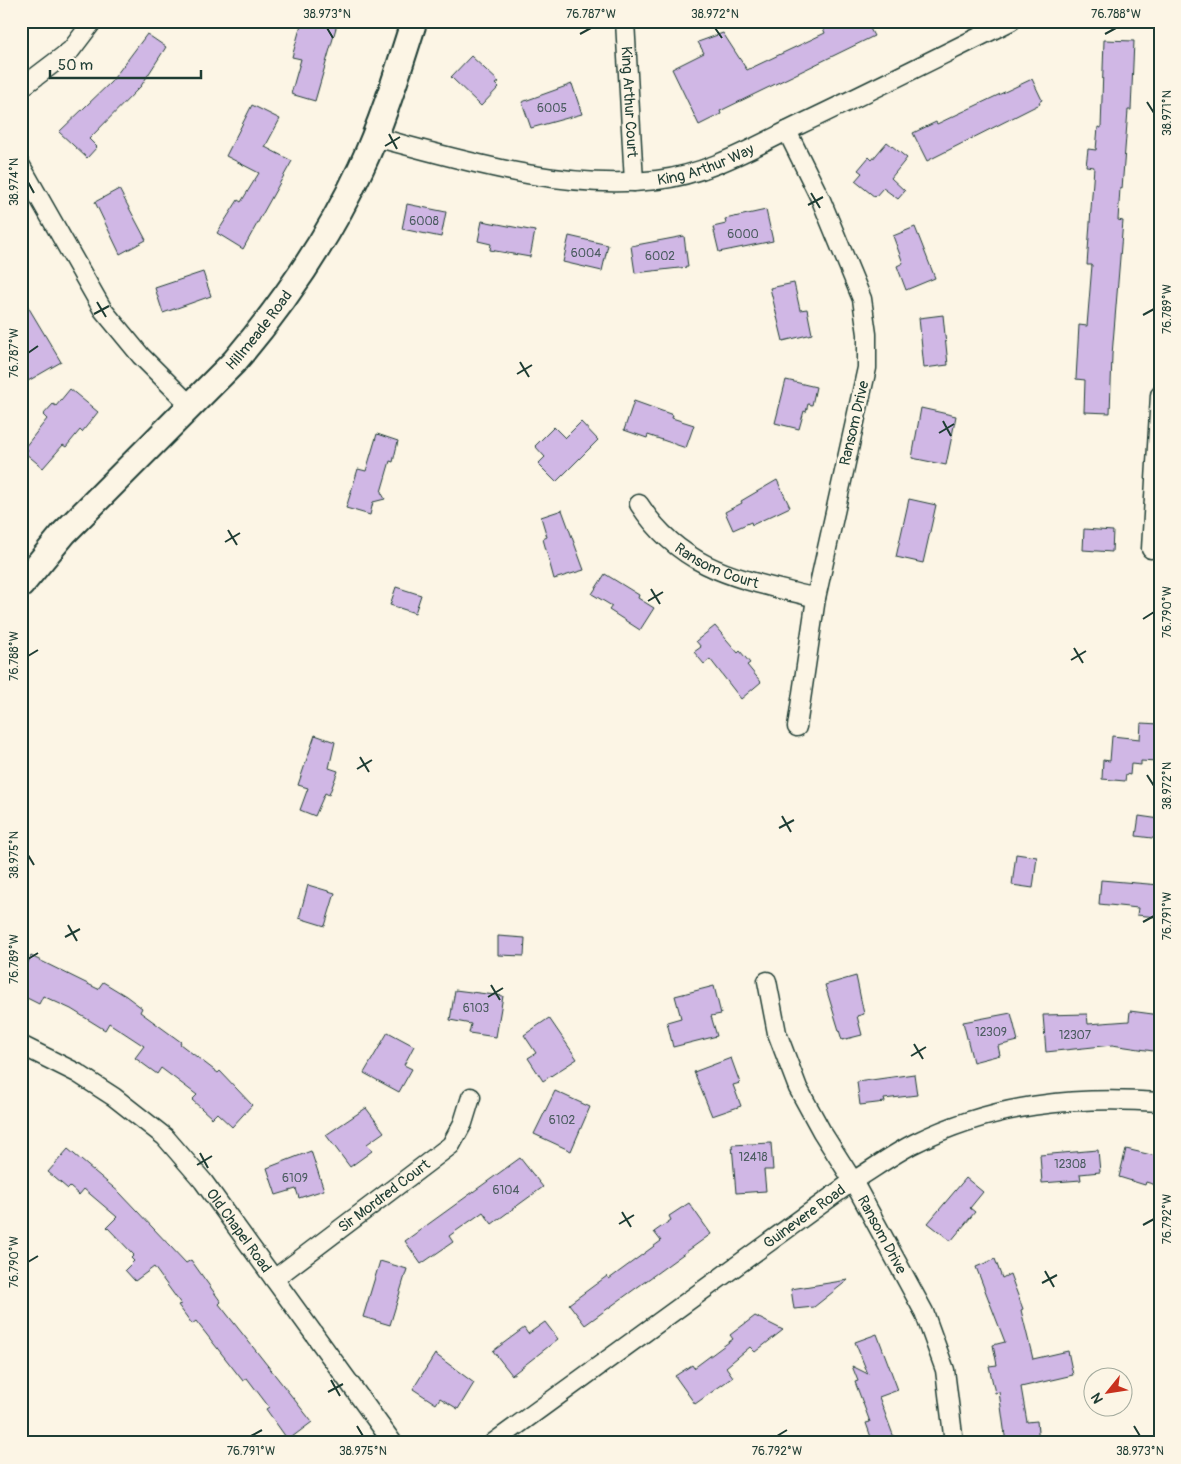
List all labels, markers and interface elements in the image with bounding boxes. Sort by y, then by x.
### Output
text: 38.973°N [303,7,351,22]
text: 76.787°W [566,7,616,22]
text: 38.972°N [691,7,739,22]
text: 76.788°W [1091,7,1141,22]
street label: King Arthur Court [616,46,642,159]
scale bar [50,48,201,80]
text: 50 m [58,56,93,75]
text: 38.971°N [1160,90,1175,136]
house number: 6005 [537,101,567,116]
street label: King Arthur Way [656,140,758,190]
text: 38.974°N [7,158,22,206]
house number: 6008 [409,214,439,229]
house number: 6000 [727,227,759,242]
house number: 6004 [571,246,601,261]
house number: 6002 [645,249,675,264]
text: 76.789°W [1160,284,1175,334]
street label: Hillmeade Road [222,287,297,375]
text: 76.787°W [7,328,22,378]
street label: Ransom Drive [836,378,874,467]
street label: Ransom Court [671,539,762,593]
text: 76.790°W [1160,586,1175,638]
text: 76.788°W [7,631,22,681]
text: 38.972°N [1160,762,1175,810]
text: 38.975°N [7,831,22,879]
text: 76.791°W [1160,892,1175,940]
text: 76.789°W [7,934,22,984]
house number: 6103 [463,1001,490,1016]
house number: 12309 [975,1025,1007,1040]
house number: 12307 [1059,1028,1092,1043]
house number: 6102 [549,1113,576,1128]
house number: 12418 [738,1150,768,1165]
street label: Sir Mordred Court [334,1155,435,1237]
house number: 12308 [1054,1157,1086,1172]
house number: 6109 [282,1171,308,1186]
street label: Guinevere Road [760,1181,849,1253]
house number: 6104 [493,1183,519,1198]
street label: Old Chapel Road [202,1185,275,1277]
street label: Ransom Drive [853,1192,911,1278]
text: 76.792°W [1160,1194,1175,1244]
text: 76.790°W [7,1236,22,1288]
north arrow [1084,1366,1134,1416]
text: N [1087,1390,1107,1407]
text: 76.791°W [227,1444,275,1459]
text: 38.975°N [339,1444,387,1459]
text: 76.792°W [752,1444,802,1459]
text: 38.973°N [1116,1444,1164,1459]

